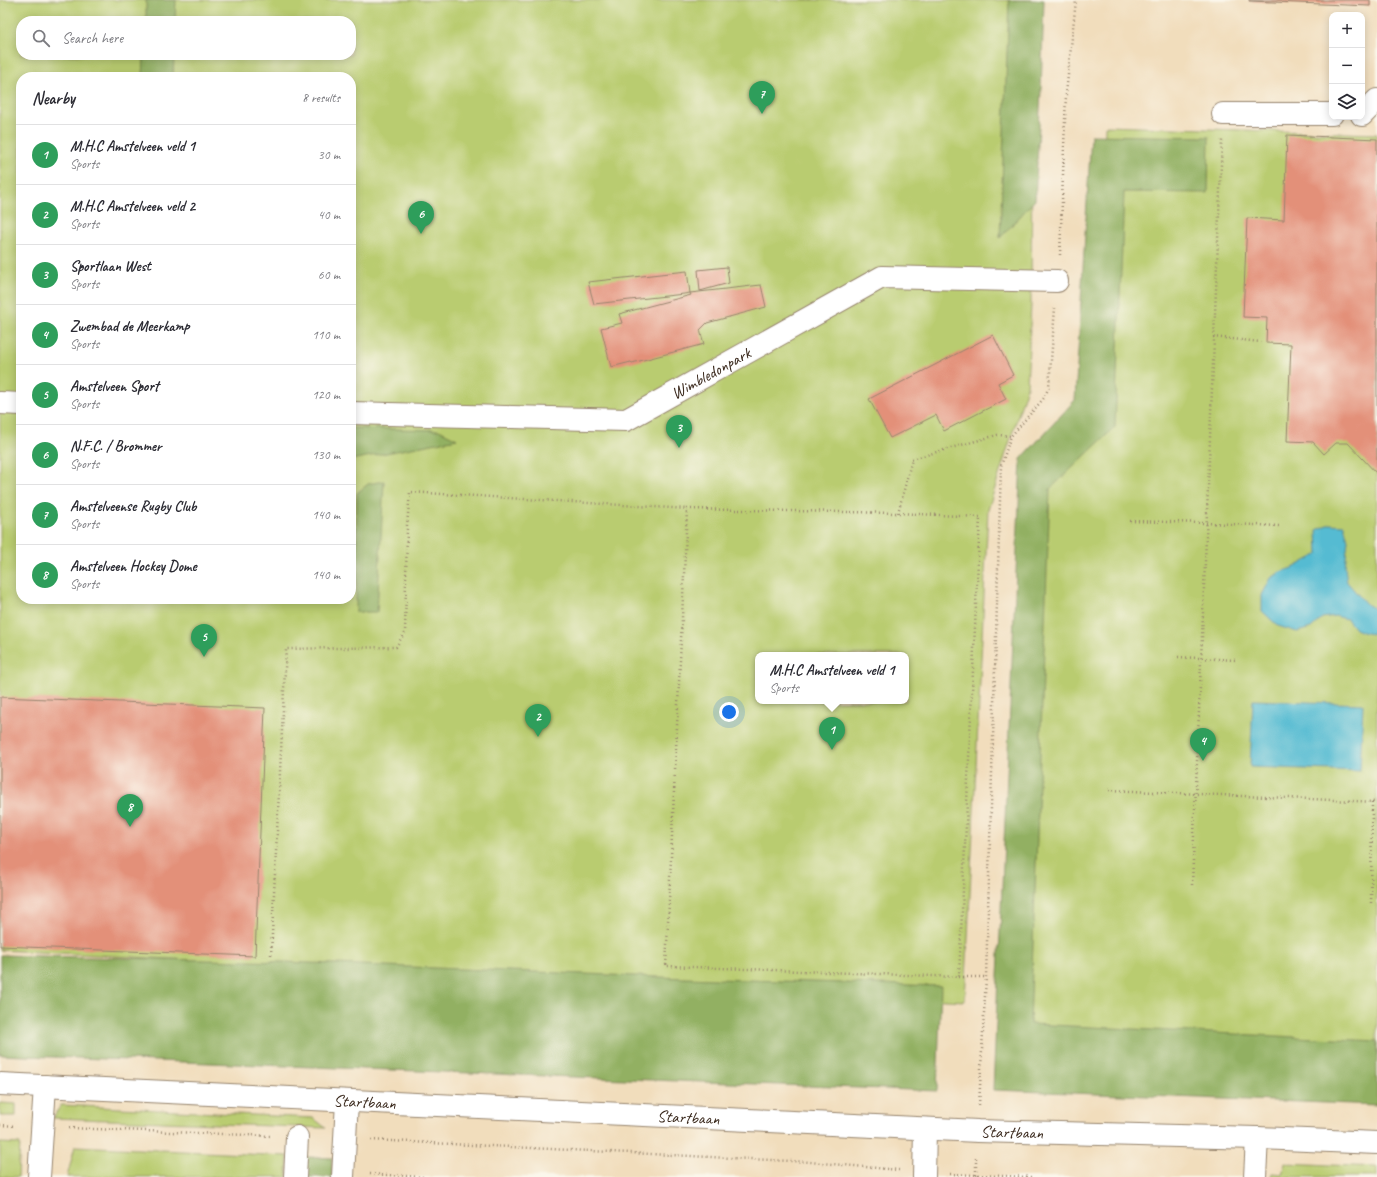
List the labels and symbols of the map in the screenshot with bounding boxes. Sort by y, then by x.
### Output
pin: 7 [749,81,775,114]
pin: 6 [408,201,434,234]
street label: Wimbledonpark [667,342,756,404]
pin: 3 [666,415,692,448]
pin: 5 [191,624,217,657]
your location [719,702,739,722]
pin: 2 [525,704,551,737]
pin: 1 [819,717,845,750]
pin: 4 [1190,728,1216,761]
pin: 8 [117,794,143,827]
street label: Startbaan [333,1090,397,1114]
street label: Startbaan [657,1106,720,1130]
street label: Startbaan [980,1121,1044,1144]

